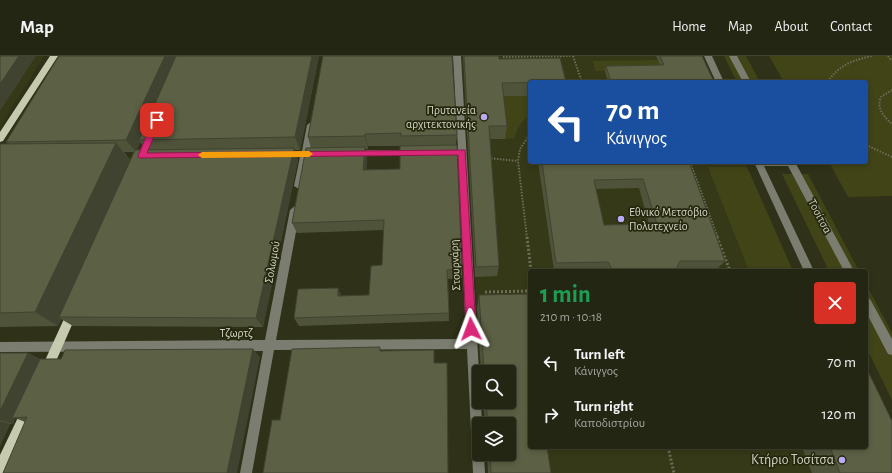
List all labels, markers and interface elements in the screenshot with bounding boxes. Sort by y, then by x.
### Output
text: Map [20,18,54,37]
text: Home [672,20,706,34]
text: Map [728,20,752,34]
text: About [774,20,808,34]
text: Contact [830,20,872,34]
icon: left [540,96,592,148]
text: 70 m [606,97,660,125]
pin [140,103,174,137]
place label: Πρυτανεία αρχιτεκτονικής [406,104,476,131]
icon: arrive [146,109,168,131]
marker: Πρυτανεία αρχιτεκτονικής [479,112,489,122]
text: Κάνιγγος [606,130,667,148]
street label: Τοσίτσα [806,197,834,235]
place label: Εθνικό Μετσόβιο Πολυτεχνείο [629,206,708,232]
marker: Εθνικό Μετσόβιο Πολυτεχνείο [616,214,626,224]
street label: Στουρνάρη [448,239,462,291]
street label: Σολωμού [262,240,282,284]
button: close [814,282,856,324]
text: 1 min [540,283,591,307]
position arrow [450,308,492,350]
text: 210 m · 10:18 [540,311,602,324]
street label: Τζωρτζ [219,327,253,340]
text: Turn left [574,347,625,362]
icon: left [540,352,562,374]
text: 70 m [827,355,856,370]
map controls [472,365,516,461]
button: search [472,365,516,409]
text: Κάνιγγος [574,365,618,378]
text: Turn right [574,399,633,414]
icon: right [540,404,562,426]
text: 120 m [822,407,856,422]
button: layers [472,417,516,461]
text: Καποδιστρίου [574,417,645,430]
place label: Κτήριο Τοσίτσα [751,453,834,467]
marker: Κτήριο Τοσίτσα [837,455,847,465]

